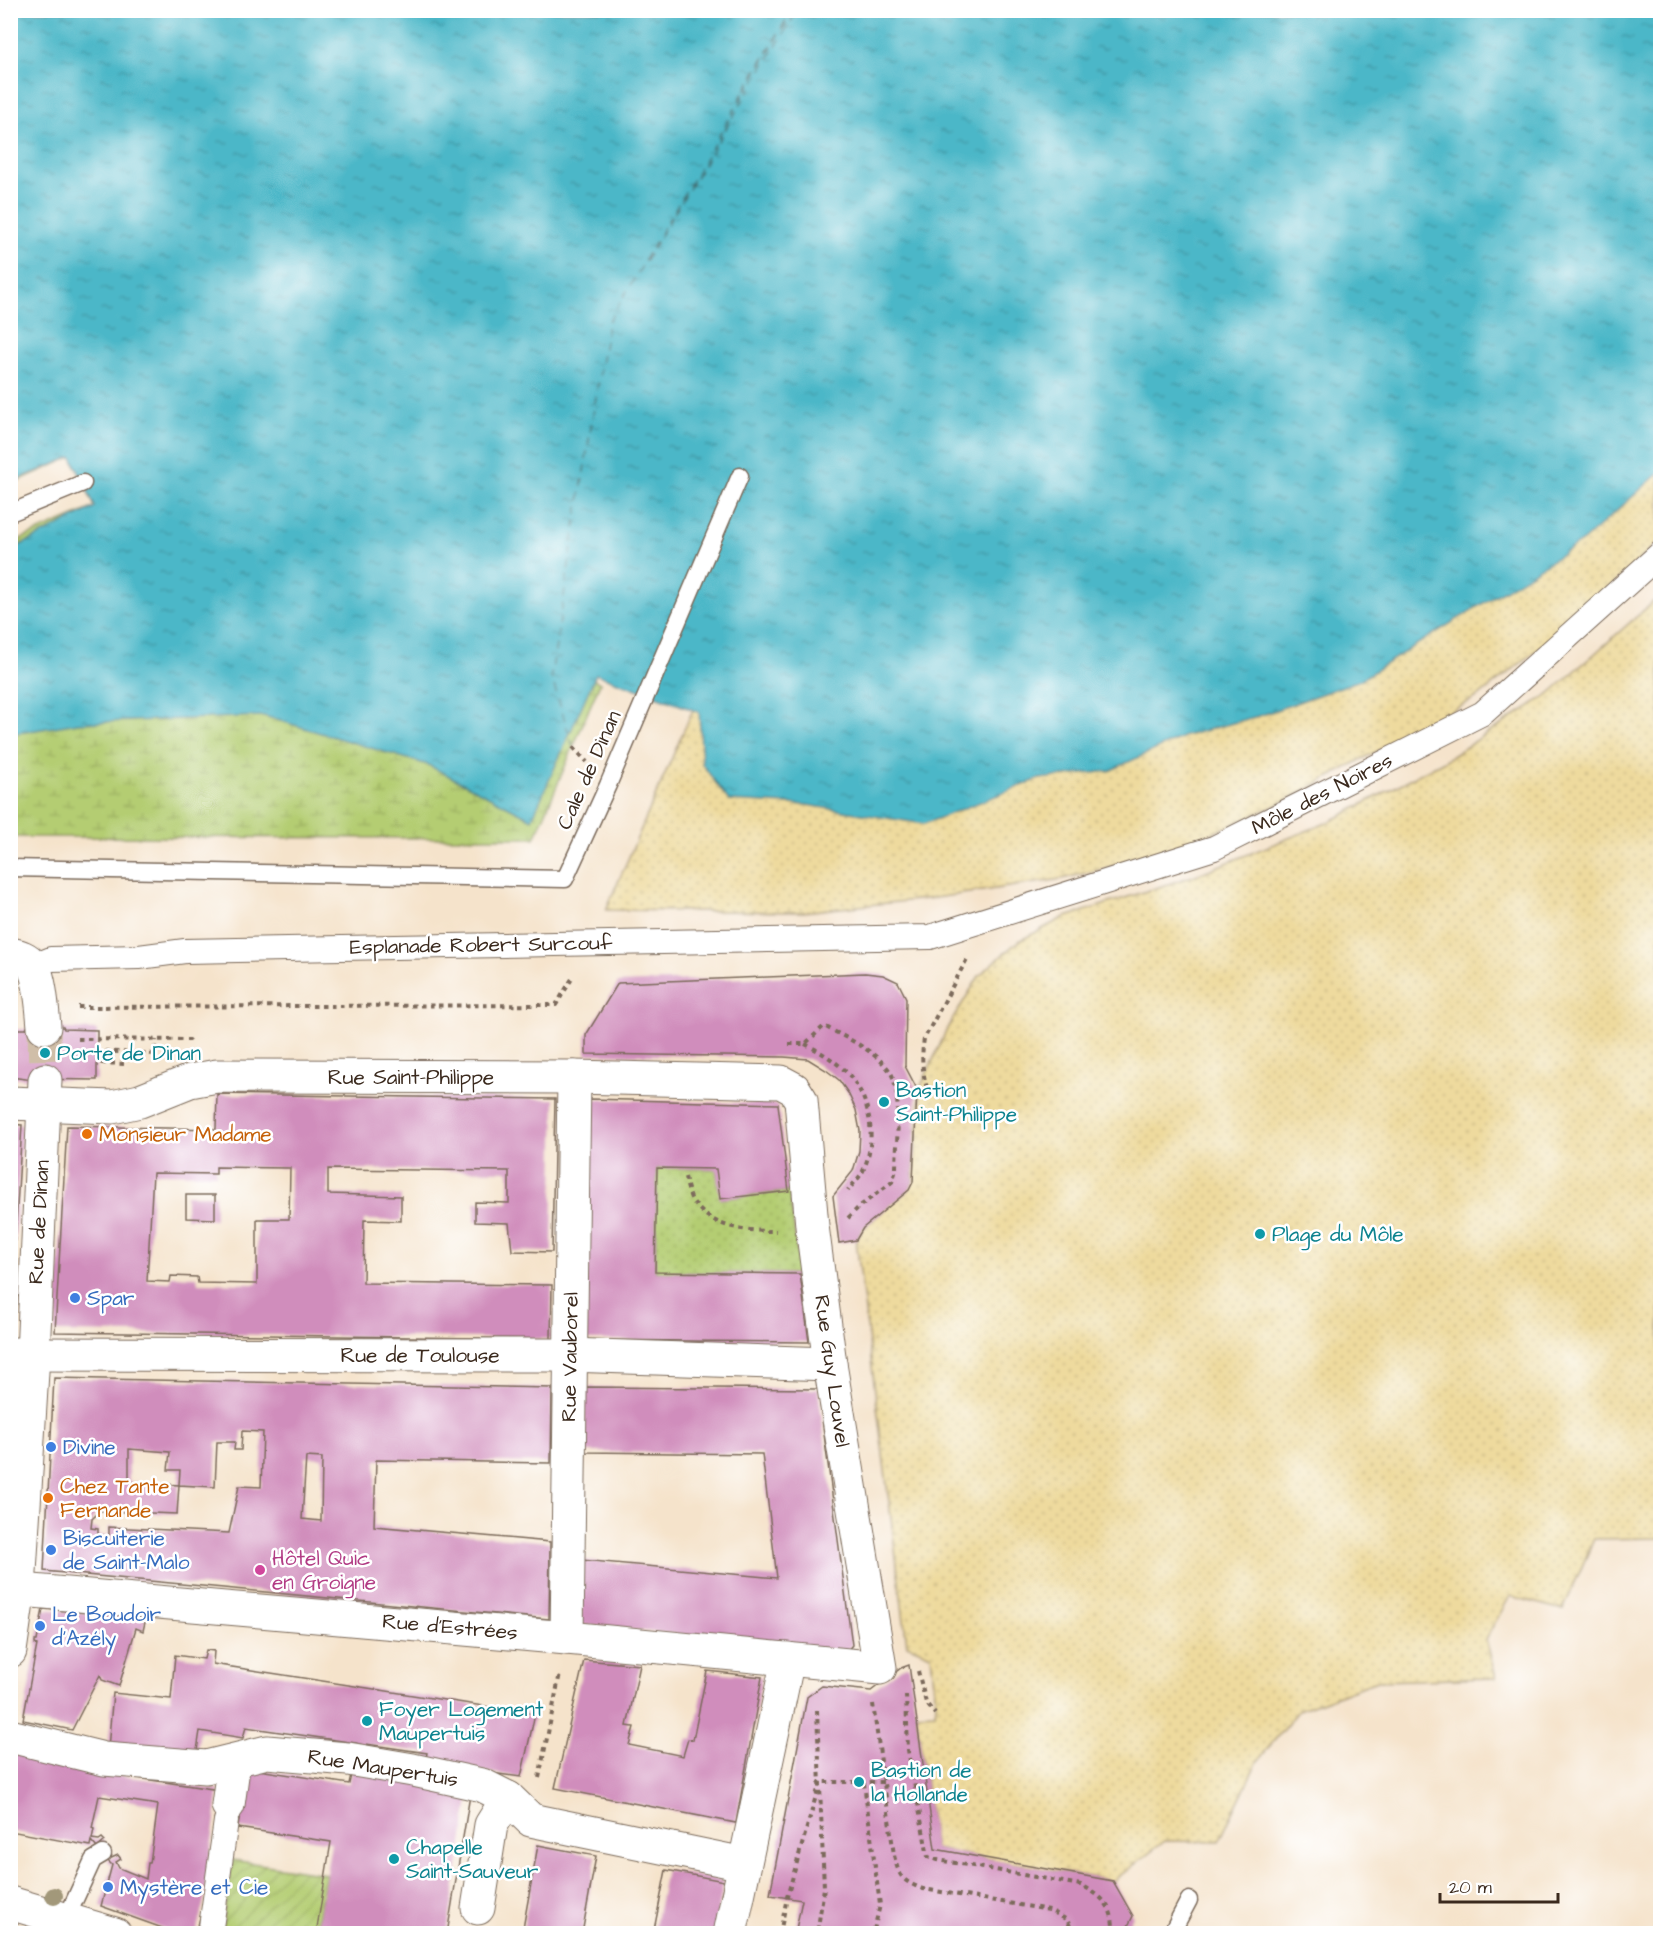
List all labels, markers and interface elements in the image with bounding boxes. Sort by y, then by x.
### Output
street label: Cale de Dinan [550,706,628,834]
street label: Môle des Noires [1246,746,1398,842]
street label: Esplanade Robert Surcouf [349,928,613,963]
place label: Porte de Dinan [57,1039,201,1068]
marker: Porte de Dinan [38,1046,52,1060]
street label: Rue Saint-Philippe [328,1063,494,1093]
place label: Bastion Saint-Philippe [896,1076,1017,1130]
marker: Bastion Saint-Philippe [877,1095,891,1109]
place label: Monsieur Madame [99,1120,272,1149]
marker: Monsieur Madame [80,1127,94,1141]
street label: Rue de Dinan [21,1159,57,1285]
place label: Plage du Môle [1272,1220,1404,1251]
marker: Plage du Môle [1253,1227,1267,1241]
place label: Spar [87,1284,135,1314]
marker: Spar [68,1291,82,1305]
street label: Rue Vauborel [554,1292,586,1422]
street label: Rue Guy Louvel [805,1293,857,1449]
street label: Rue de Toulouse [340,1341,500,1370]
place label: Divine [63,1433,116,1462]
marker: Divine [44,1440,58,1454]
place label: Chez Tante Fernande [60,1472,170,1525]
marker: Chez Tante Fernande [41,1491,55,1505]
place label: Biscuiterie de Saint-Malo [63,1524,190,1577]
marker: Biscuiterie de Saint-Malo [44,1543,58,1557]
place label: Hôtel Quic en Groigne [272,1544,376,1599]
marker: Hôtel Quic en Groigne [253,1563,267,1577]
place label: Le Boudoir d'Azély [52,1600,161,1655]
street label: Rue d'Estrées [381,1607,519,1647]
marker: Le Boudoir d'Azély [33,1619,47,1633]
place label: Foyer Logement Maupertuis [379,1695,544,1749]
marker: Foyer Logement Maupertuis [360,1714,374,1728]
street label: Rue Maupertuis [306,1742,460,1795]
place label: Bastion de la Hollande [871,1756,972,1809]
marker: Bastion de la Hollande [852,1775,866,1789]
place label: Chapelle Saint-Sauveur [406,1833,539,1886]
marker: Chapelle Saint-Sauveur [387,1852,401,1866]
scale bar [1440,1866,1558,1904]
place label: Mystère et Cie [120,1873,268,1904]
text: 20 m [1449,1875,1492,1900]
marker: Mystère et Cie [101,1880,115,1894]

